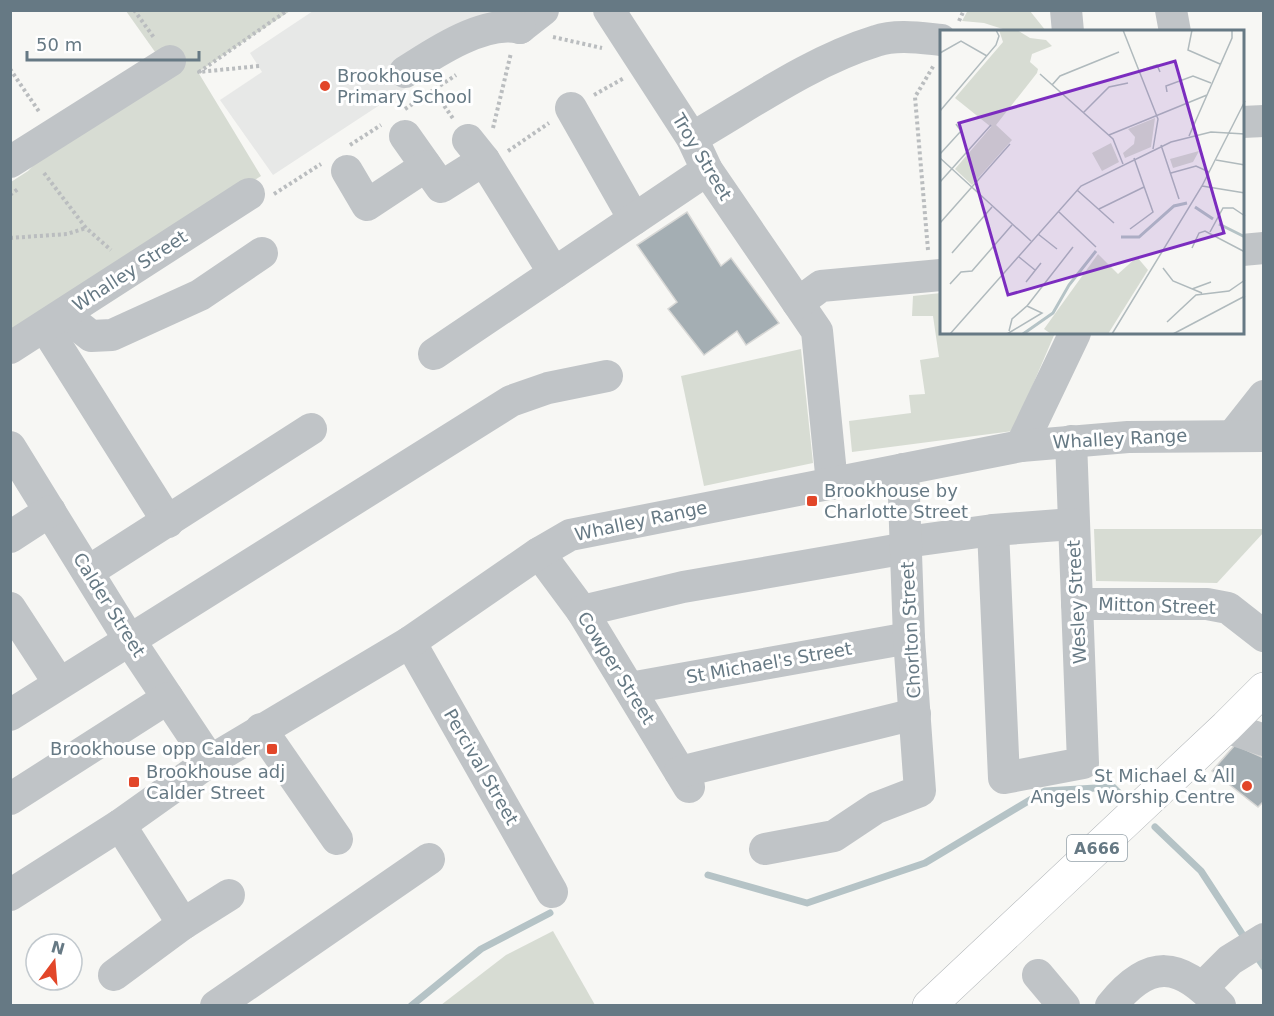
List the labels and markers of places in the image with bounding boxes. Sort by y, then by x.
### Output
place label: Brookhouse Primary School [337,65,472,107]
marker: Brookhouse Primary School [318,79,332,93]
place label: Brookhouse by Charlotte Street [824,480,968,522]
marker: Brookhouse by Charlotte Street [805,494,819,508]
place label: Brookhouse opp Calder [50,738,261,759]
marker: Brookhouse opp Calder [265,742,279,756]
place label: Brookhouse adj Calder Street [146,761,285,803]
place label: St Michael & All Angels Worship Centre [1030,765,1235,807]
marker: Brookhouse adj Calder Street [127,775,141,789]
marker: St Michael & All Angels Worship Centre [1240,779,1254,793]

